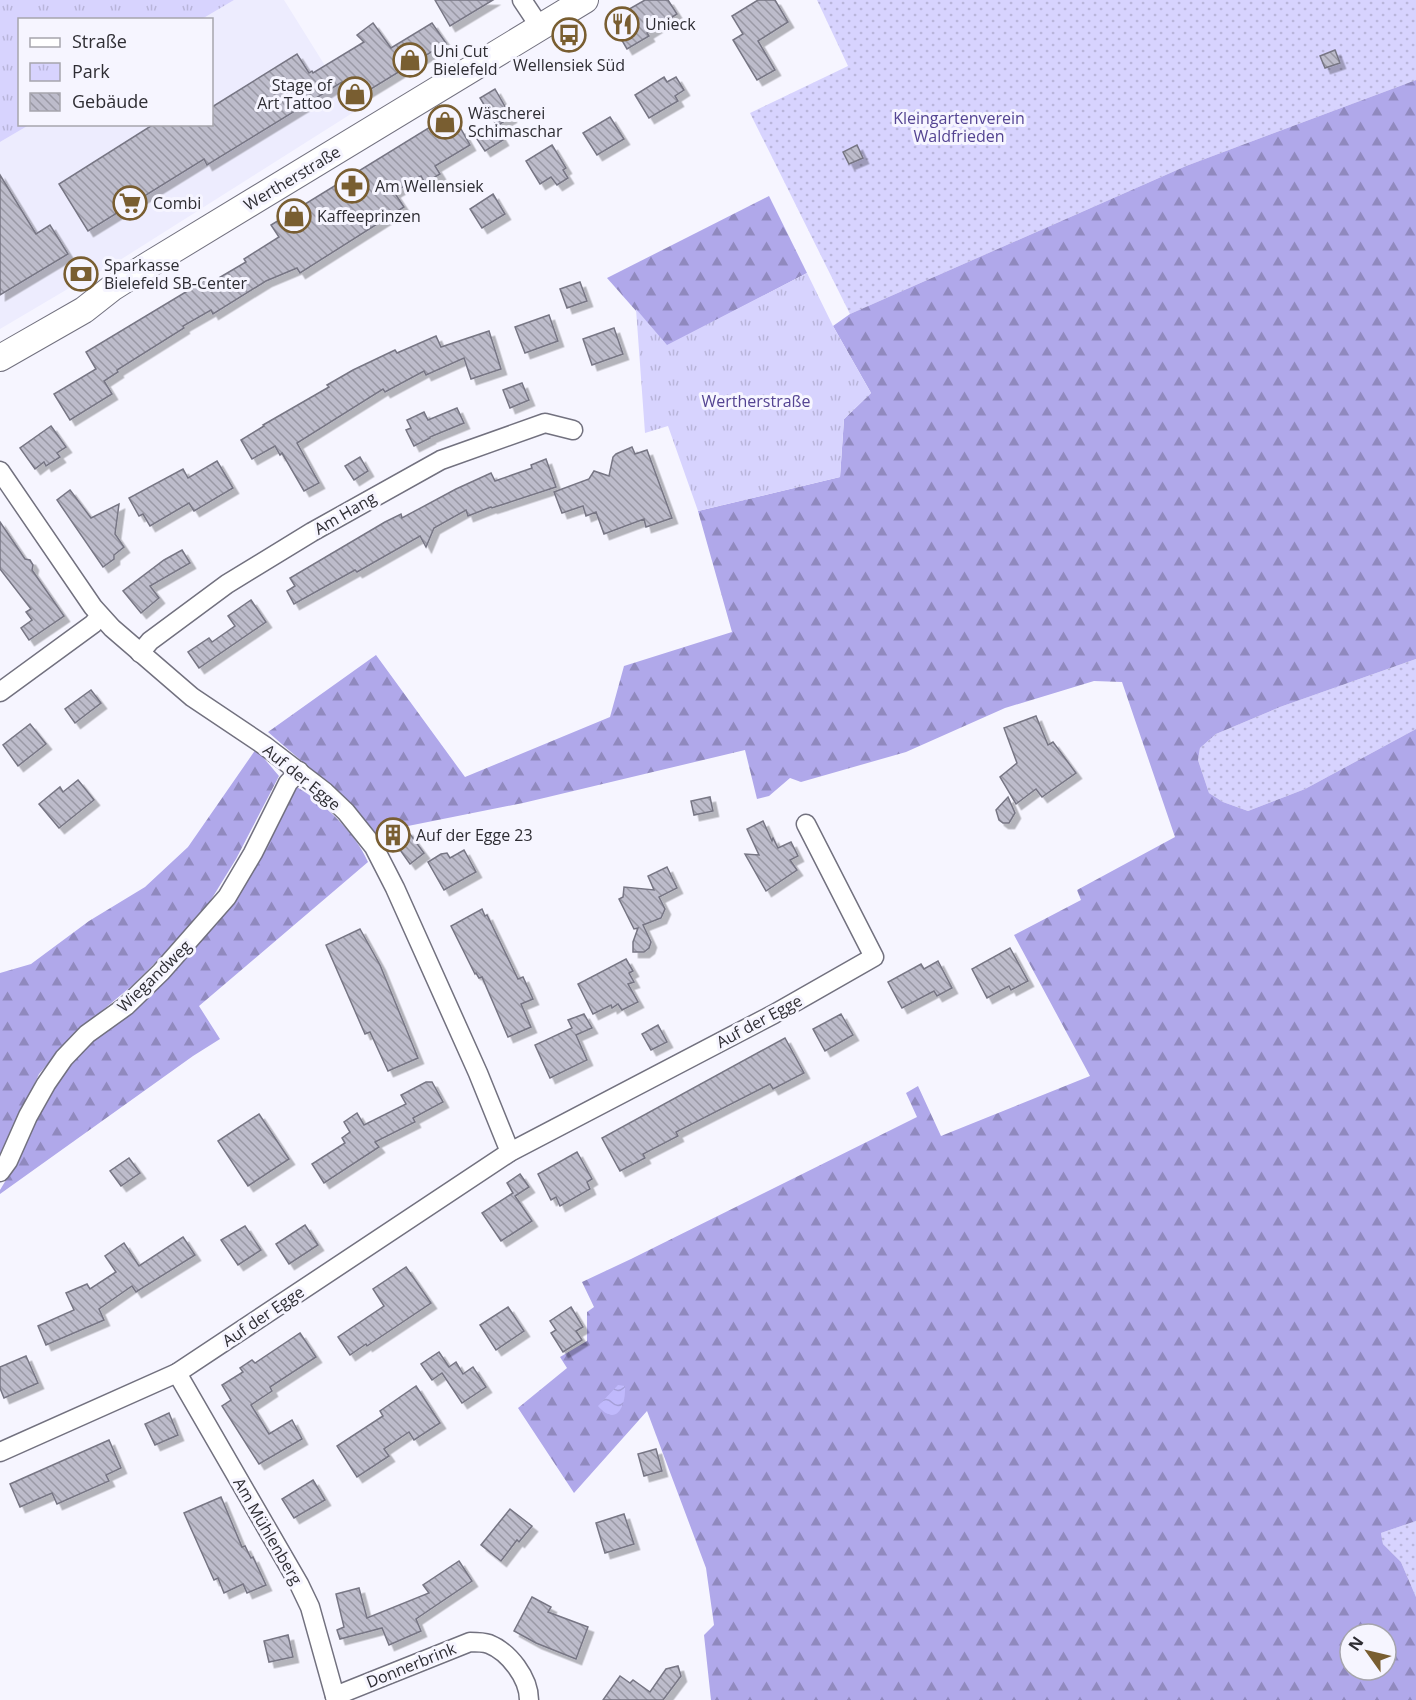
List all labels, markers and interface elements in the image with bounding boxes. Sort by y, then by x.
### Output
restaurant icon: Unieck [604,6,640,42]
place label: Unieck [645,13,696,35]
bus stop icon: Wellensiek Süd [551,17,587,53]
legend [18,18,213,126]
text: Straße [72,29,127,53]
place label: Uni Cut Bielefeld [433,40,498,80]
shop icon: Uni Cut Bielefeld [392,42,428,78]
place label: Wellensiek Süd [513,54,625,76]
text: Park [72,59,110,83]
place label: Stage of Art Tattoo [257,74,334,114]
shop icon: Stage of Art Tattoo [337,76,373,112]
text: Gebäude [72,89,148,113]
place label: Wäscherei Schimaschar [468,102,563,142]
shop icon: Wäscherei Schimaschar [427,104,463,140]
park label: Kleingartenverein Waldfrieden [893,107,1025,147]
street label: Wertherstraße [240,140,344,216]
pharmacy icon: Am Wellensiek [334,168,370,204]
place label: Am Wellensiek [375,175,484,197]
supermarket icon: Combi [112,185,148,221]
place label: Combi [153,192,201,214]
shop icon: Kaffeeprinzen [276,198,312,234]
place label: Kaffeeprinzen [317,205,421,227]
place label: Sparkasse Bielefeld SB-Center [104,254,248,294]
bank icon: Sparkasse Bielefeld SB-Center [63,256,99,292]
park label: Wertherstraße [701,390,811,412]
street label: Am Hang [310,486,380,540]
street label: Auf der Egge [258,739,346,815]
building icon: Auf der Egge 23 [375,817,411,853]
place label: Auf der Egge 23 [416,824,533,846]
street label: Wiegandweg [112,935,196,1017]
street label: Auf der Egge [712,989,806,1053]
street label: Auf der Egge [218,1281,308,1351]
street label: Am Mühlenberg [228,1474,308,1589]
north arrow [1338,1622,1398,1682]
text: N [1343,1632,1368,1655]
street label: Donnerbrink [363,1637,460,1693]

